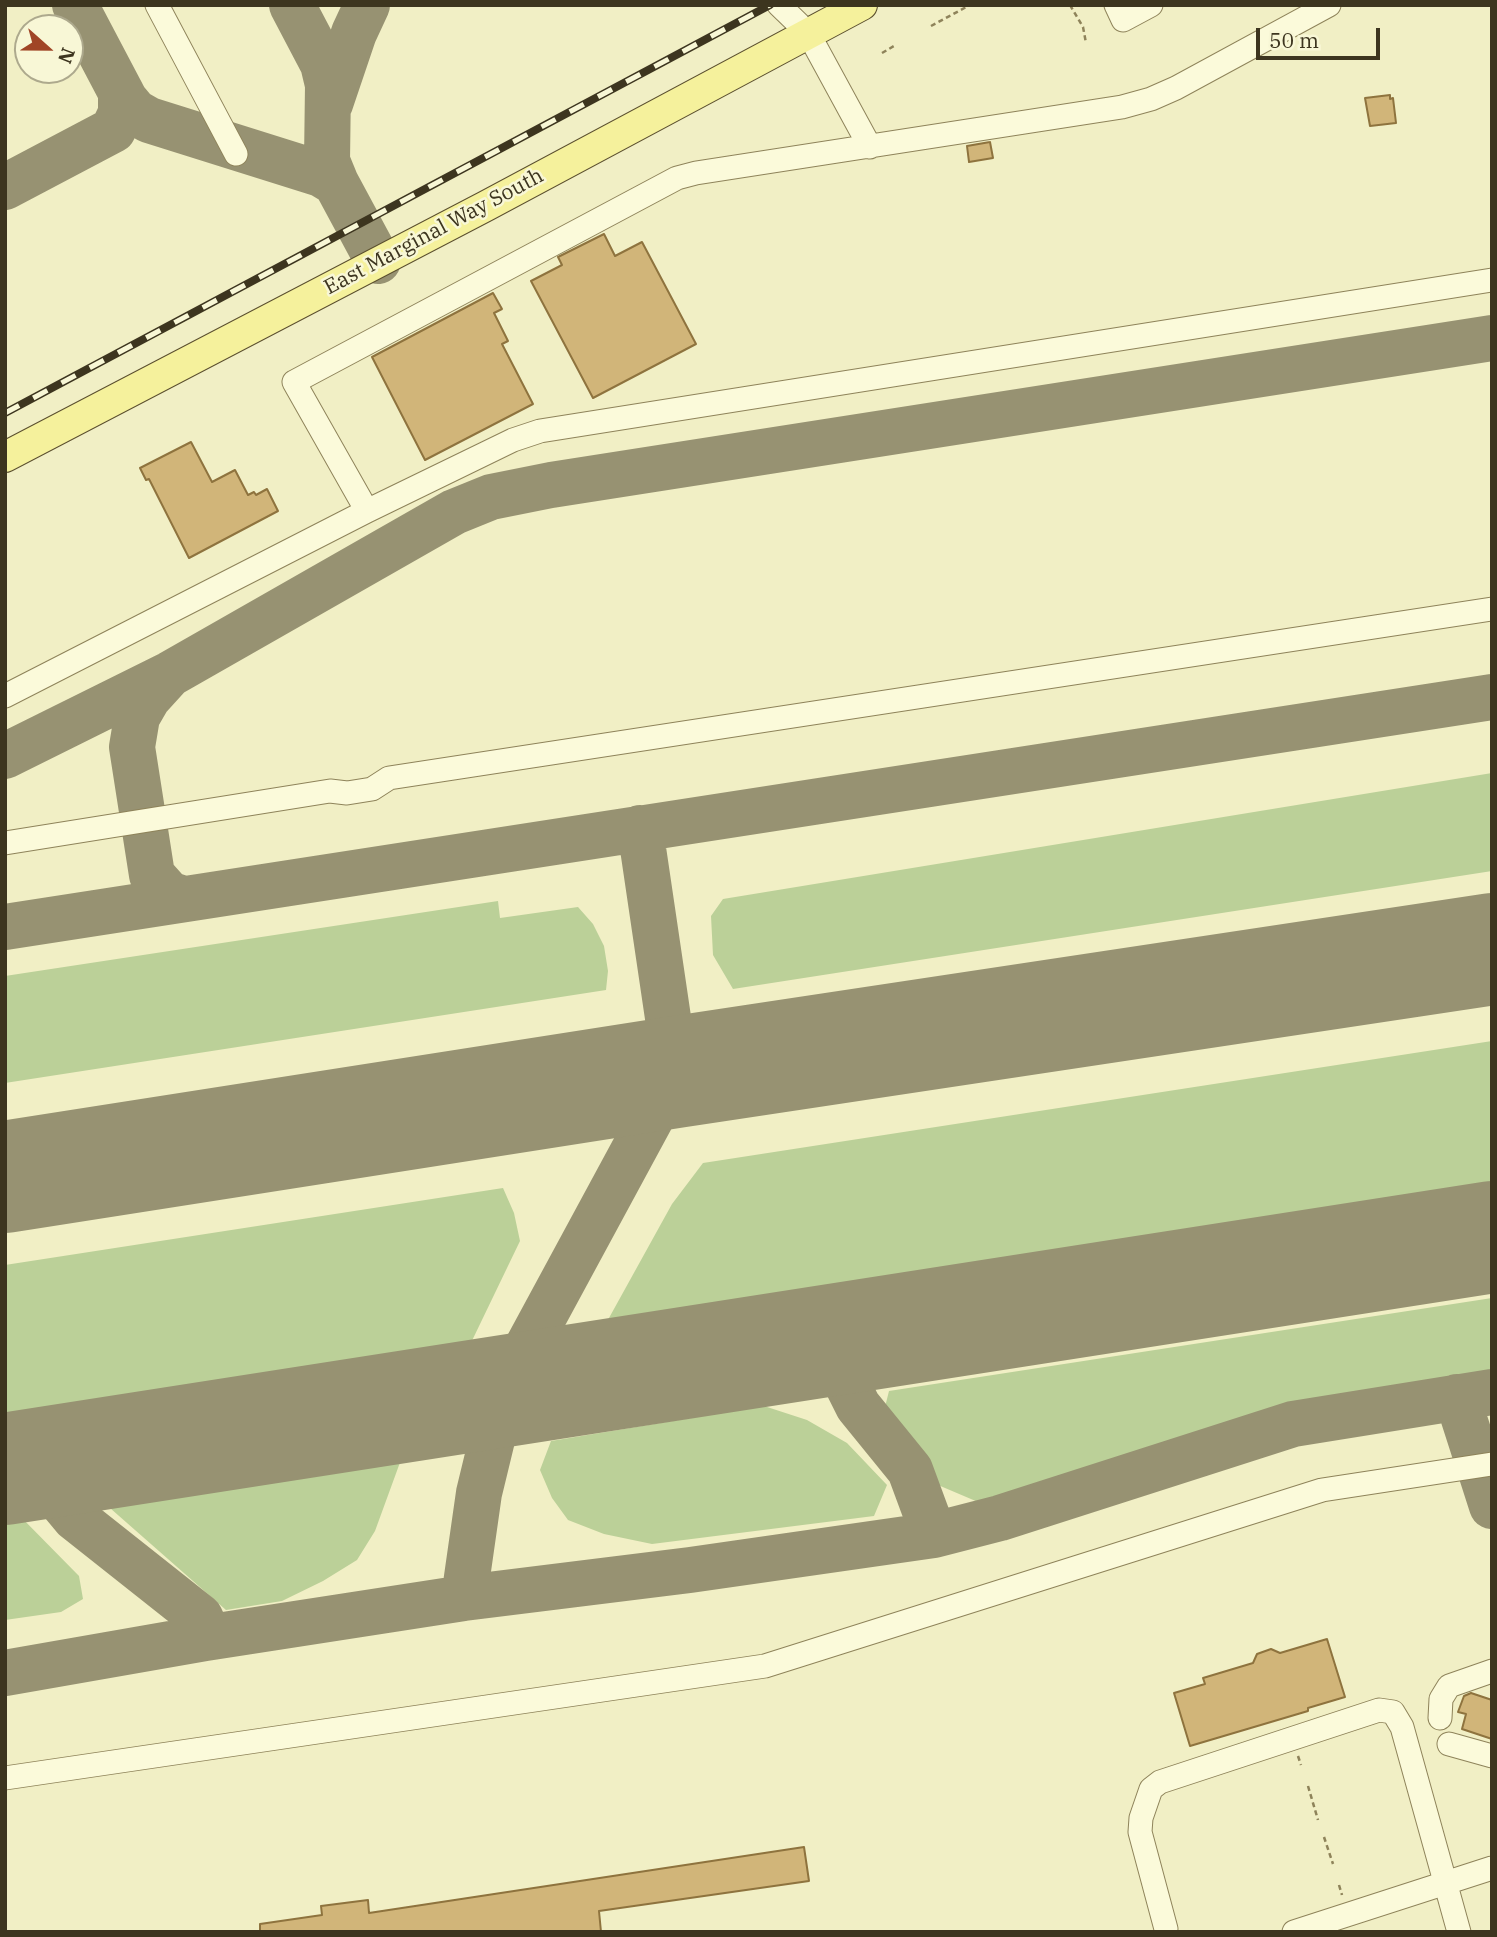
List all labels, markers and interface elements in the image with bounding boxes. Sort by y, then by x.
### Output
north arrow [14,14,84,84]
scale bar [1259,14,1383,58]
text: 50 m [1269,26,1319,54]
text: N [53,44,81,67]
street label: East Marginal Way South [320,163,548,301]

